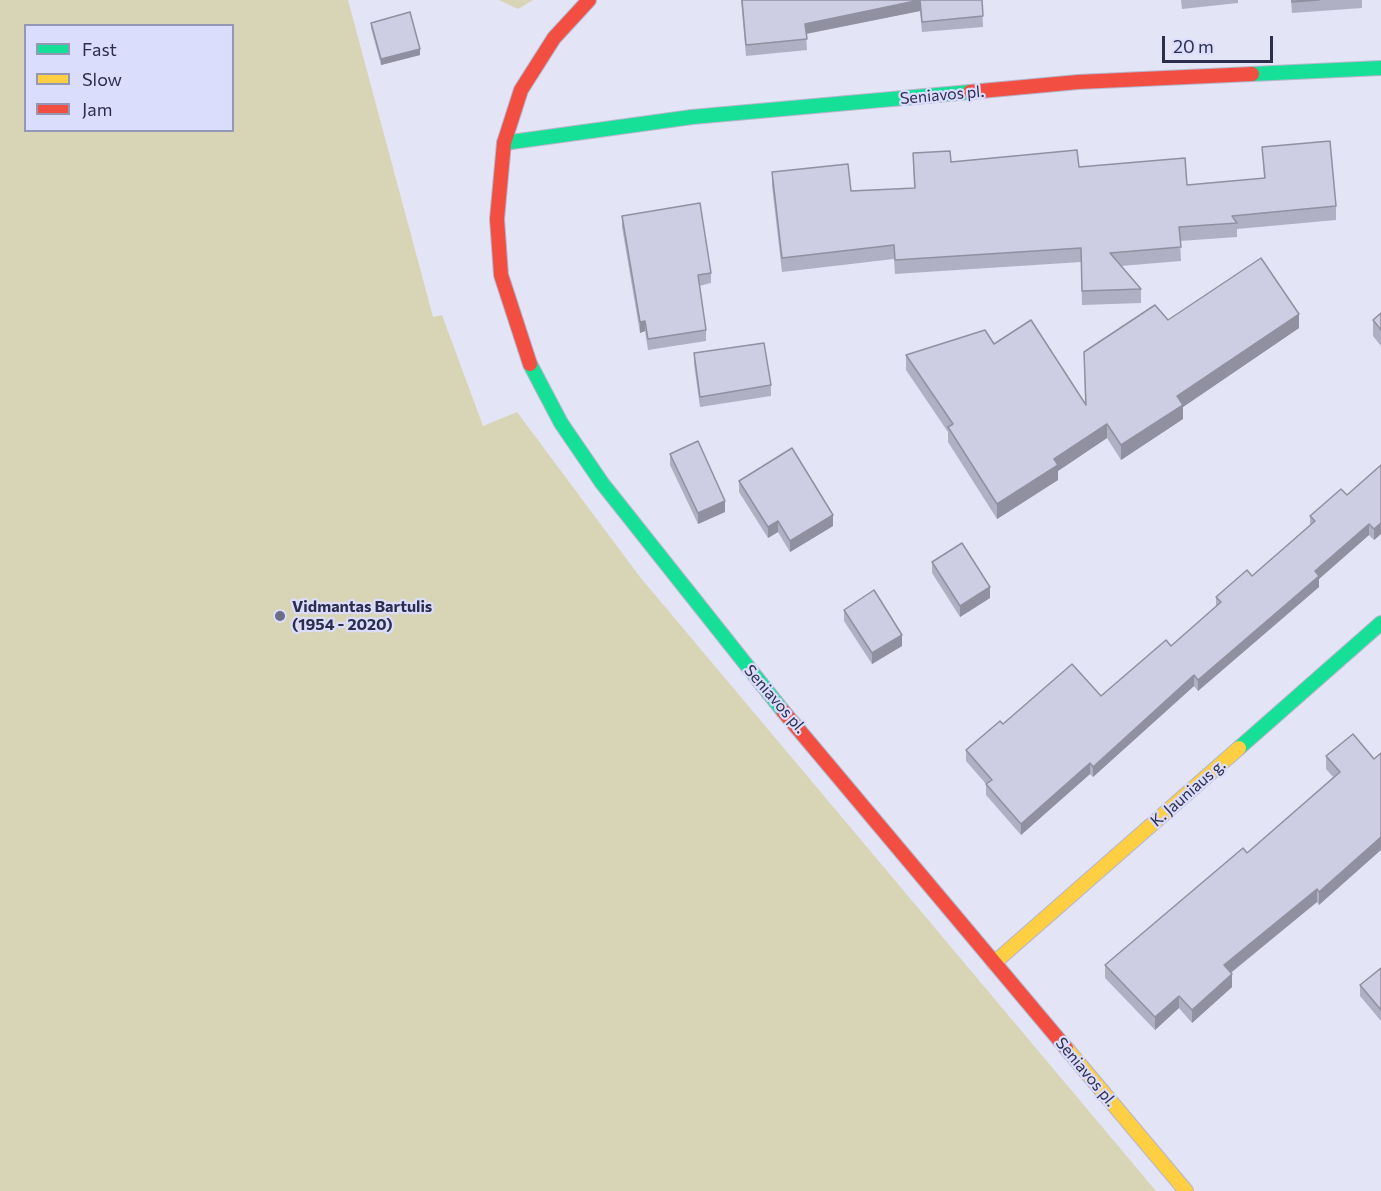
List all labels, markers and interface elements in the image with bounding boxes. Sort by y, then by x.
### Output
legend [24,24,234,132]
scale bar [1165,24,1276,62]
text: 20 m [1173,35,1214,57]
text: Fast [82,38,117,60]
text: Slow [82,68,122,90]
street label: Seniavos pl. [899,82,985,108]
text: Jam [82,98,112,120]
place label: Vidmantas Bartulis (1954 - 2020) [292,597,432,635]
marker: Vidmantas Bartulis (1954 - 2020) [273,609,287,623]
street label: Seniavos pl. [740,661,810,737]
street label: K. Jauniaus g. [1147,755,1229,831]
street label: Seniavos pl. [1052,1034,1120,1110]

